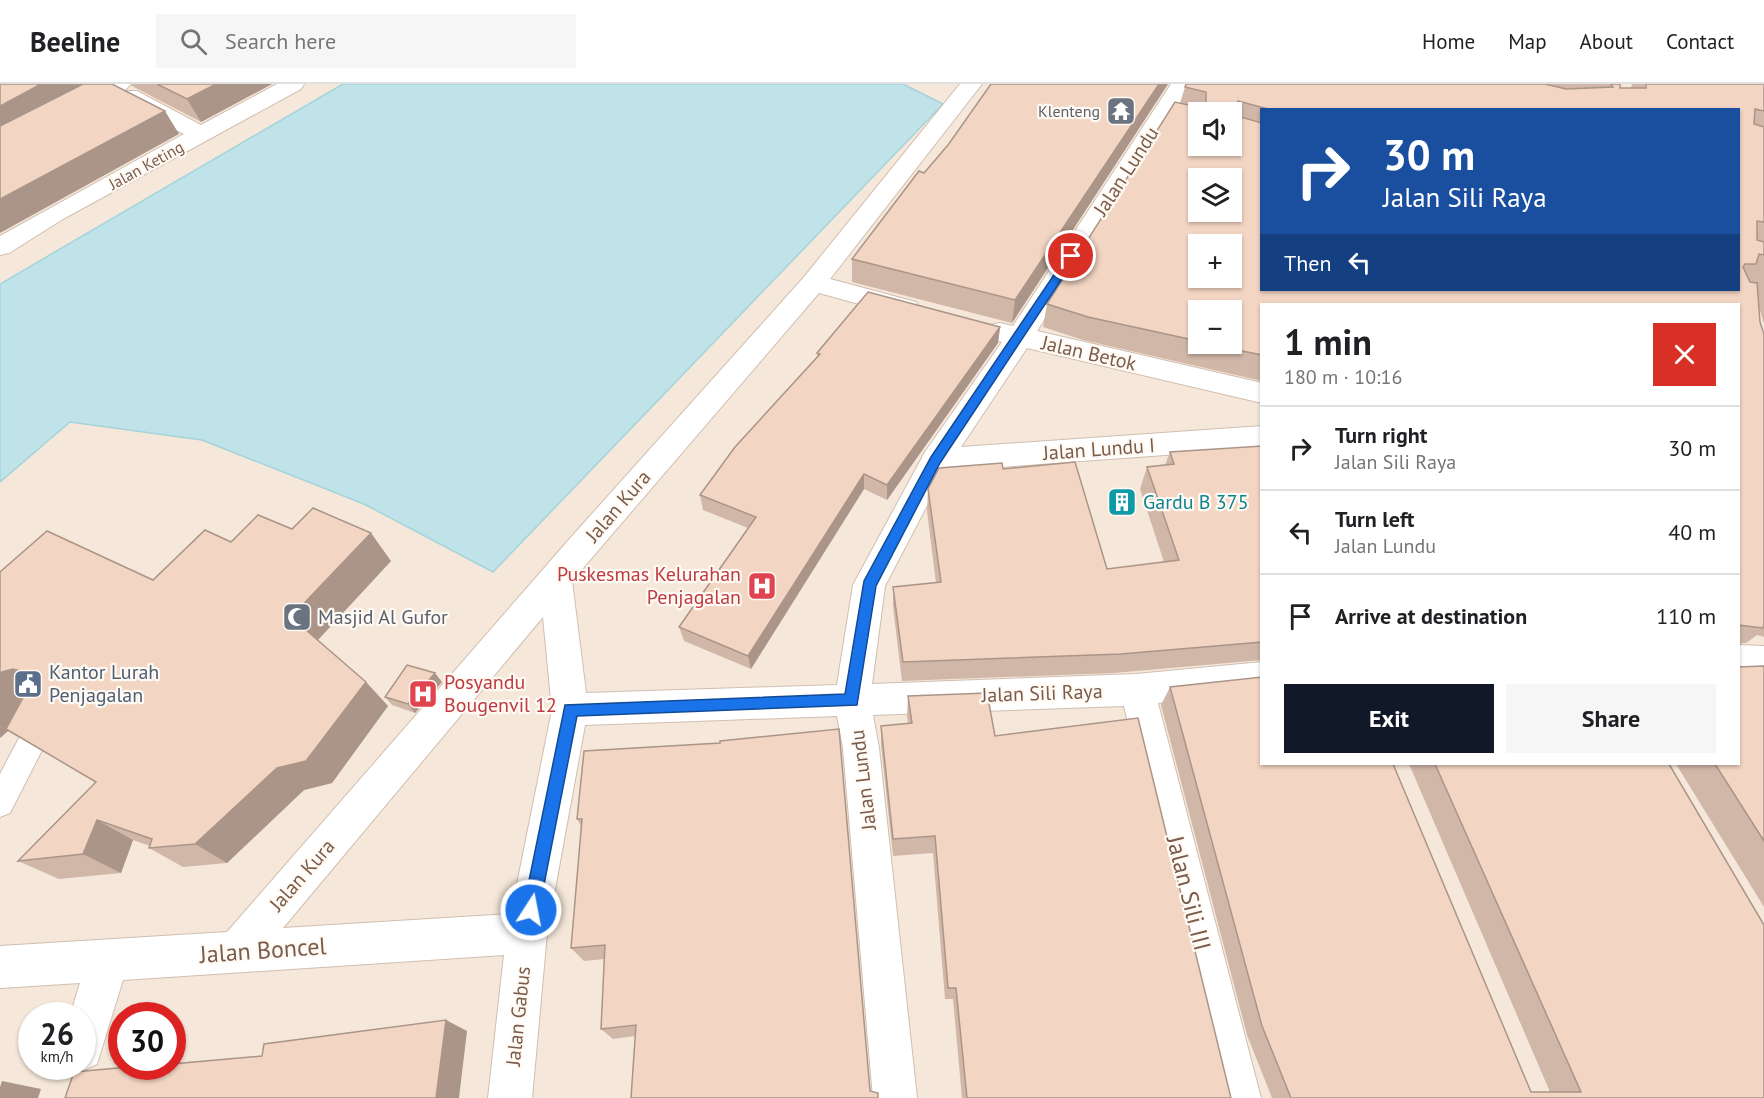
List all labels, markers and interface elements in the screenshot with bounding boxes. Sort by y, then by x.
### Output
search box [156,14,576,68]
text: Beeline [30,23,120,60]
icon: search [177,25,210,58]
text: Search here [225,27,336,55]
text: Home [1422,28,1475,55]
text: Map [1508,28,1547,55]
text: About [1580,28,1633,55]
text: Contact [1666,28,1734,55]
temple icon: Klenteng [1105,95,1137,127]
place label: Klenteng [1038,101,1100,121]
map controls [1188,102,1242,354]
button: sound [1188,102,1242,156]
street label: Jalan Lundu [1087,122,1164,221]
text: 30 m [1383,127,1475,182]
icon: right [1284,132,1362,210]
street label: Jalan Keting [104,136,187,194]
button: layers [1188,168,1242,222]
text: Jalan Sili Raya [1383,180,1547,214]
pin [1045,230,1096,281]
button: + [1188,234,1242,288]
icon: arrive [1054,239,1087,272]
icon: left [1343,246,1376,279]
text: Then [1284,249,1331,277]
button: − [1188,300,1242,354]
text: 1 min [1284,318,1372,365]
button: close [1653,323,1716,386]
street label: Jalan Betok [1038,329,1139,377]
text: 180 m · 10:16 [1284,364,1402,390]
text: Turn right [1335,421,1427,449]
street label: Jalan Lundu I [1041,432,1156,466]
icon: right [1284,432,1317,465]
text: 30 m [1668,434,1716,462]
text: Jalan Sili Raya [1335,449,1456,475]
street label: Jalan Kura [579,465,656,548]
building icon: Gardu B 375 [1106,486,1138,518]
place label: Gardu B 375 [1143,489,1249,515]
text: Turn left [1335,505,1415,533]
icon: left [1284,516,1317,549]
text: 40 m [1668,518,1716,546]
text: Jalan Lundu [1335,533,1436,559]
place label: Puskesmas Kelurahan Penjagalan [557,561,741,610]
hospital icon: Puskesmas Kelurahan Penjagalan [746,570,778,602]
icon: arrive [1284,600,1317,633]
mosque icon: Masjid Al Gufor [281,601,313,633]
text: Arrive at destination [1335,602,1527,630]
text: 110 m [1656,602,1716,630]
place label: Masjid Al Gufor [318,604,448,630]
place label: Kantor Lurah Penjagalan [49,659,159,708]
public building icon: Kantor Lurah Penjagalan [12,668,44,700]
place label: Posyandu Bougenvil 12 [444,669,557,718]
hospital icon: Posyandu Bougenvil 12 [407,678,439,710]
street label: Jalan Sili Raya [980,678,1103,708]
button: Exit [1284,684,1494,753]
button: Share [1506,684,1716,753]
street label: Jalan Lundu [844,728,882,833]
street label: Jalan Sili III [1160,831,1218,954]
street label: Jalan Kura [263,834,340,917]
position arrow [499,878,563,942]
street label: Jalan Boncel [198,930,327,970]
street label: Jalan Gabus [500,965,536,1068]
speed limit sign: 30 [108,1002,186,1080]
text: 26 [40,1014,74,1053]
text: km/h [41,1047,73,1066]

